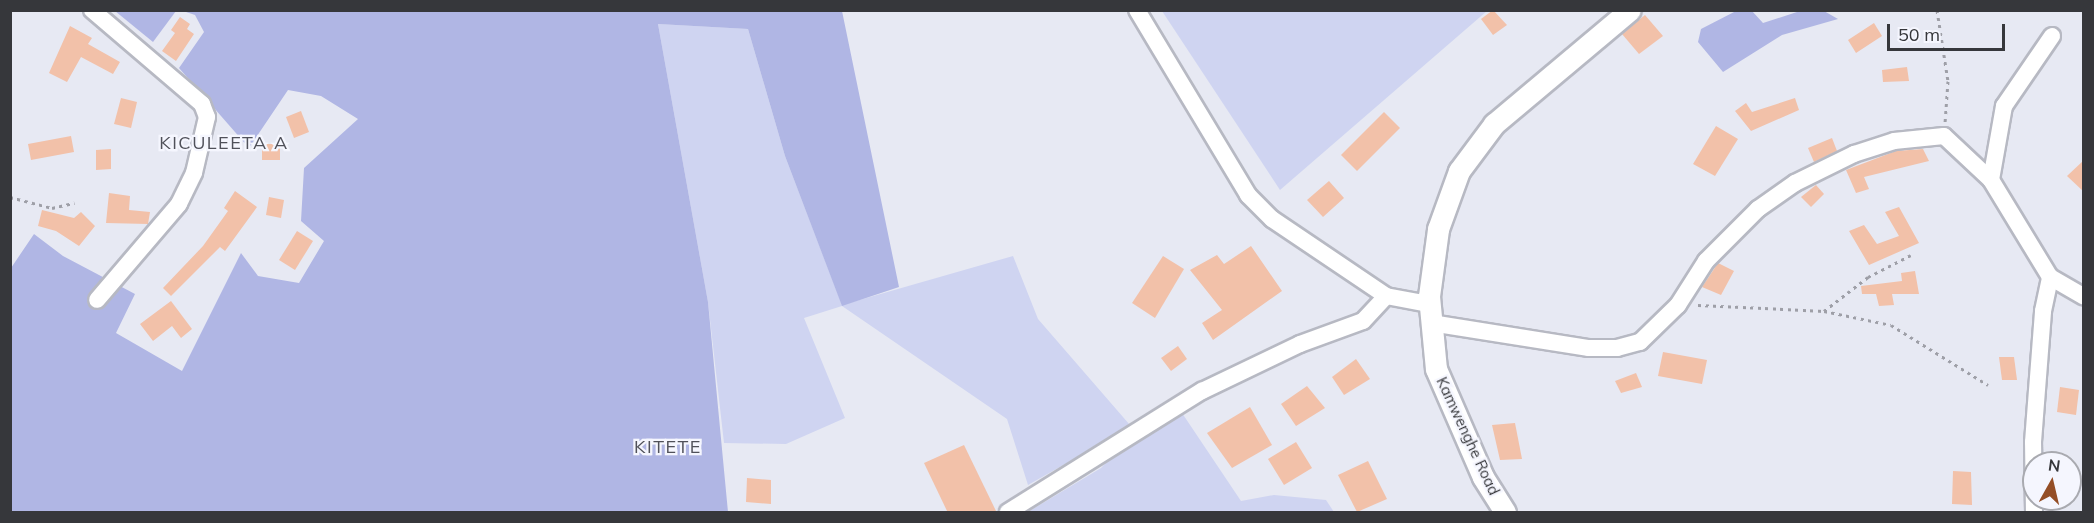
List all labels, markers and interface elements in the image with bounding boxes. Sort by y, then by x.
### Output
scale bar [1890,12,2008,50]
text: 50 m [1898,23,1940,46]
district label: KICULEETA A [159,132,289,154]
street label: Kamwenghe Road [1433,374,1503,498]
district label: KITETE [634,436,702,458]
north arrow [2022,451,2082,511]
text: N [2047,454,2062,476]

